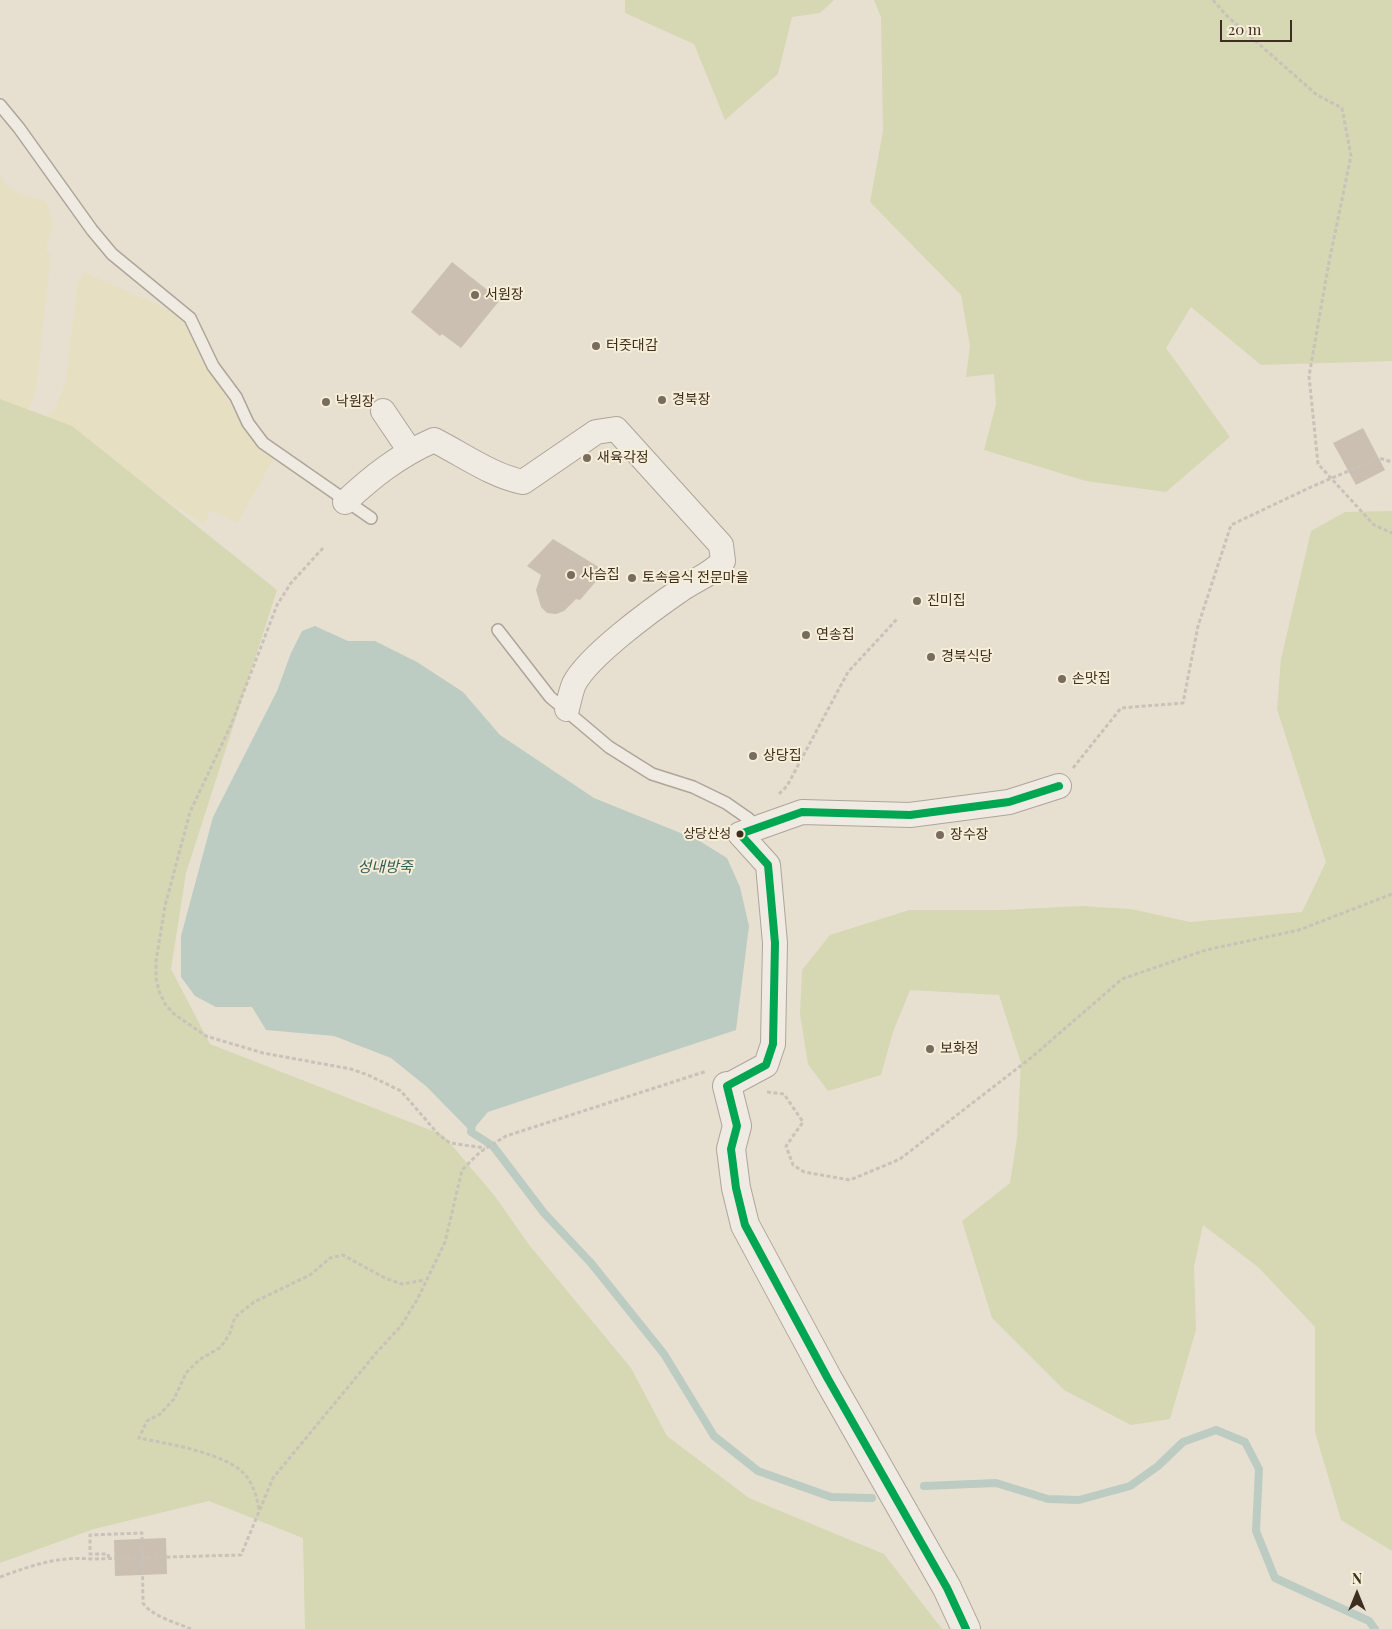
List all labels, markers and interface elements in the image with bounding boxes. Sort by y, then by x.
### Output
scale bar [1222,10,1294,42]
text: 20 m [1228,19,1261,39]
place label: 서원장 [485,287,524,303]
marker: 서원장 [469,289,481,301]
place label: 터줏대감 [606,338,658,354]
marker: 터줏대감 [590,340,602,352]
place label: 경북장 [672,392,711,408]
place label: 낙원장 [336,394,375,410]
marker: 경북장 [656,394,668,406]
marker: 낙원장 [320,396,332,408]
place label: 새육각정 [597,450,649,466]
marker: 새육각정 [581,452,593,464]
place label: 사슴집 [581,567,620,583]
marker: 사슴집 [565,569,577,581]
place label: 토속음식 전문마을 [642,570,749,586]
marker: 토속음식 전문마을 [626,572,638,584]
place label: 진미집 [927,593,966,609]
marker: 진미집 [911,595,923,607]
place label: 연송집 [816,627,855,643]
marker: 연송집 [800,629,812,641]
place label: 경북식당 [941,649,993,665]
marker: 경북식당 [925,651,937,663]
place label: 손맛집 [1072,671,1111,687]
marker: 손맛집 [1056,673,1068,685]
place label: 상당집 [763,748,802,764]
marker: 상당집 [747,750,759,762]
place label: 상당산성 [683,826,731,842]
place label: 장수장 [950,827,989,843]
marker: 상당산성 [735,829,745,839]
marker: 장수장 [934,829,946,841]
water label: 성내방죽 [357,858,413,876]
place label: 보화정 [940,1041,979,1057]
marker: 보화정 [924,1043,936,1055]
north arrow [1332,1569,1382,1619]
text: N [1352,1569,1362,1588]

